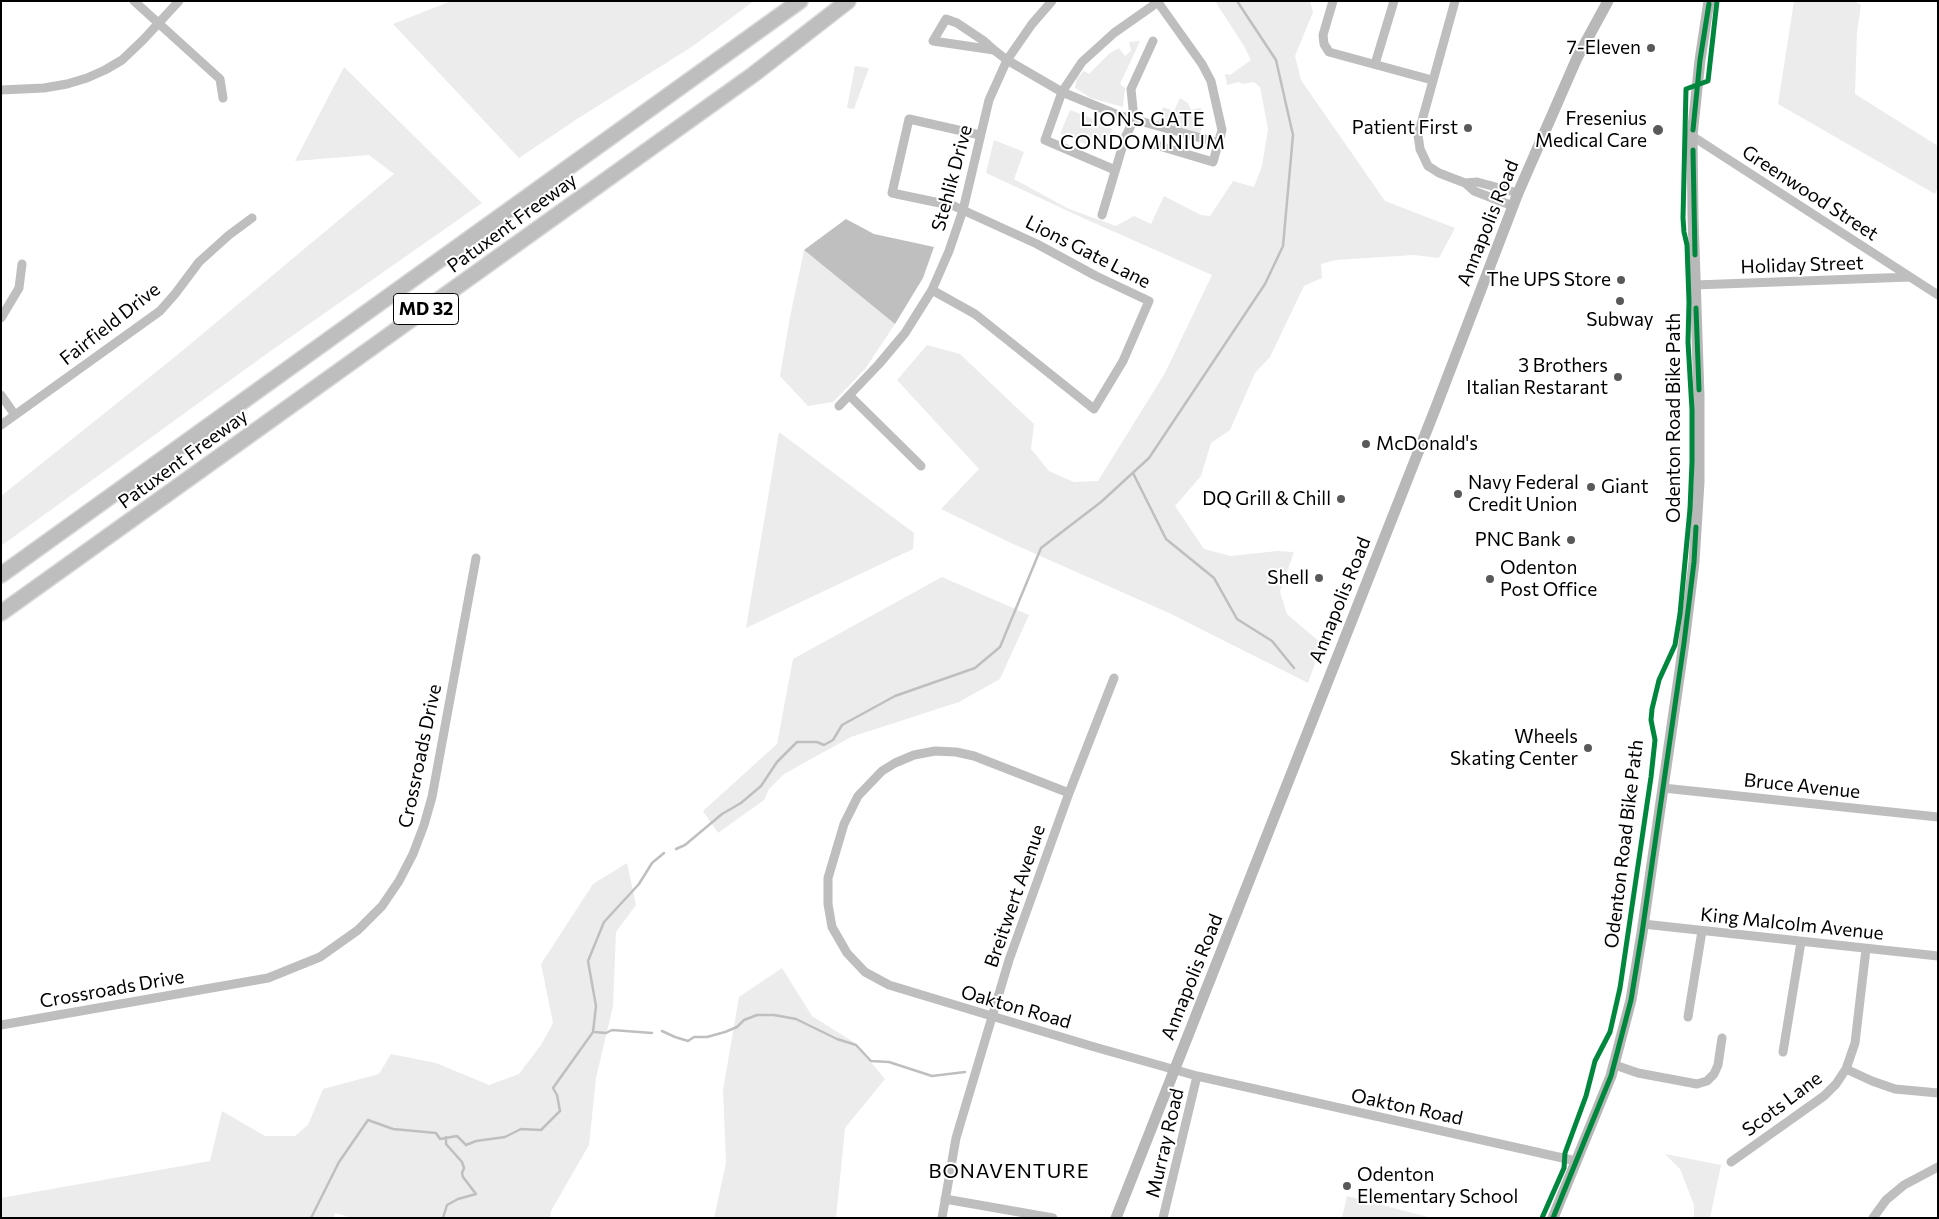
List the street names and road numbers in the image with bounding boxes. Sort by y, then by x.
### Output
street label: Stehlik Drive [927,122,977,234]
street label: Greenwood Street [1738,140,1882,246]
street label: Annapolis Road [1452,157,1524,289]
street label: Patuxent Freeway [443,168,581,278]
street label: Lions Gate Lane [1022,211,1154,293]
street label: Holiday Street [1740,251,1864,279]
street label: Fairfield Drive [55,278,165,370]
road number: MD 32 [394,294,458,324]
street label: Odenton Road Bike Path [1663,313,1685,523]
street label: Patuxent Freeway [114,404,252,514]
street label: Annapolis Road [1304,534,1376,666]
street label: Crossroads Drive [394,682,446,830]
street label: Odenton Road Bike Path [1600,738,1648,950]
street label: Bruce Avenue [1743,769,1861,803]
street label: Breitwert Avenue [980,822,1050,970]
street label: King Malcolm Avenue [1699,903,1885,945]
street label: Annapolis Road [1156,911,1228,1043]
street label: Crossroads Drive [38,965,186,1013]
street label: Oakton Road [958,980,1074,1034]
street label: Scots Lane [1738,1067,1826,1141]
street label: Oakton Road [1349,1084,1465,1130]
street label: Murray Road [1141,1086,1189,1200]

